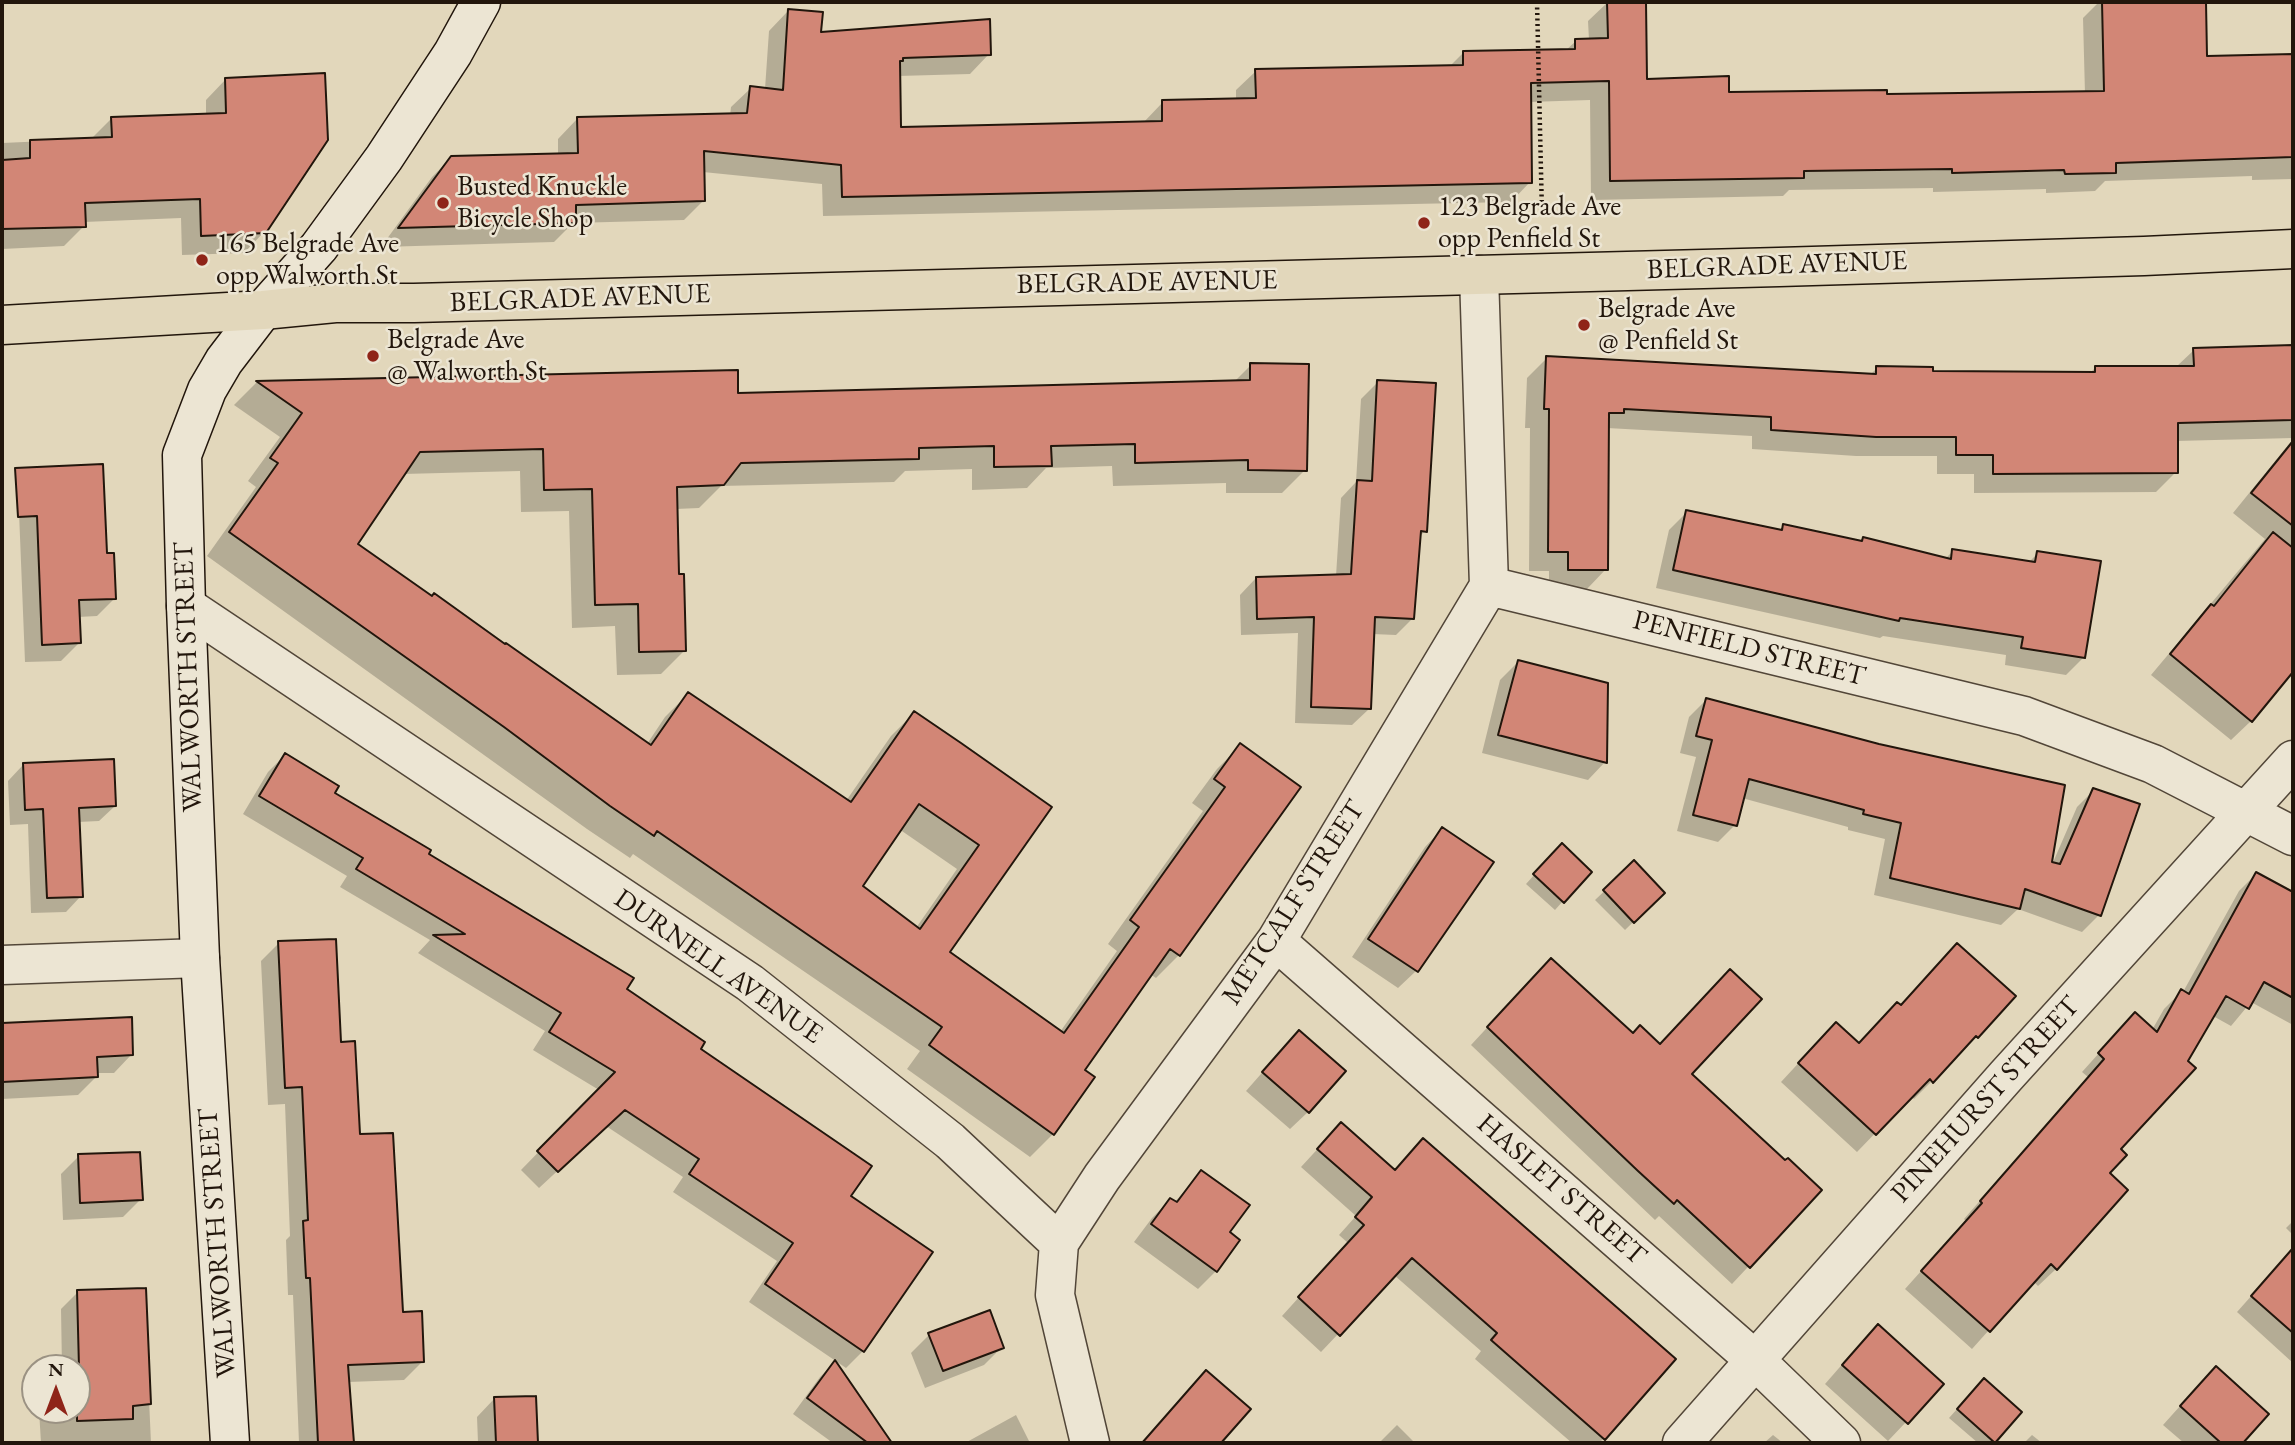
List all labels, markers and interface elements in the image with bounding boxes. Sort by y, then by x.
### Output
place label: Busted Knuckle Bicycle Shop [457,170,627,236]
place label: 123 Belgrade Ave opp Penfield St [1438,190,1621,256]
marker: Busted Knuckle Bicycle Shop [435,195,451,211]
marker: 123 Belgrade Ave opp Penfield St [1416,215,1432,231]
place label: 165 Belgrade Ave opp Walworth St [216,227,399,293]
street label: BELGRADE AVENUE [1646,245,1908,287]
marker: 165 Belgrade Ave opp Walworth St [194,252,210,268]
street label: BELGRADE AVENUE [1016,264,1278,302]
street label: BELGRADE AVENUE [449,278,711,320]
place label: Belgrade Ave @ Penfield St [1598,292,1738,358]
marker: Belgrade Ave @ Penfield St [1576,317,1592,333]
place label: Belgrade Ave @ Walworth St [387,323,547,389]
marker: Belgrade Ave @ Walworth St [365,348,381,364]
street label: WALWORTH STREET [167,541,211,813]
street label: PENFIELD STREET [1629,604,1869,694]
street label: METCALF STREET [1215,795,1373,1011]
street label: DURNELL AVENUE [607,882,829,1052]
street label: PINEHURST STREET [1885,990,2087,1210]
street label: WALWORTH STREET [192,1107,244,1379]
street label: HASLET STREET [1469,1107,1653,1273]
north arrow [21,1354,91,1424]
text: N [48,1357,64,1382]

